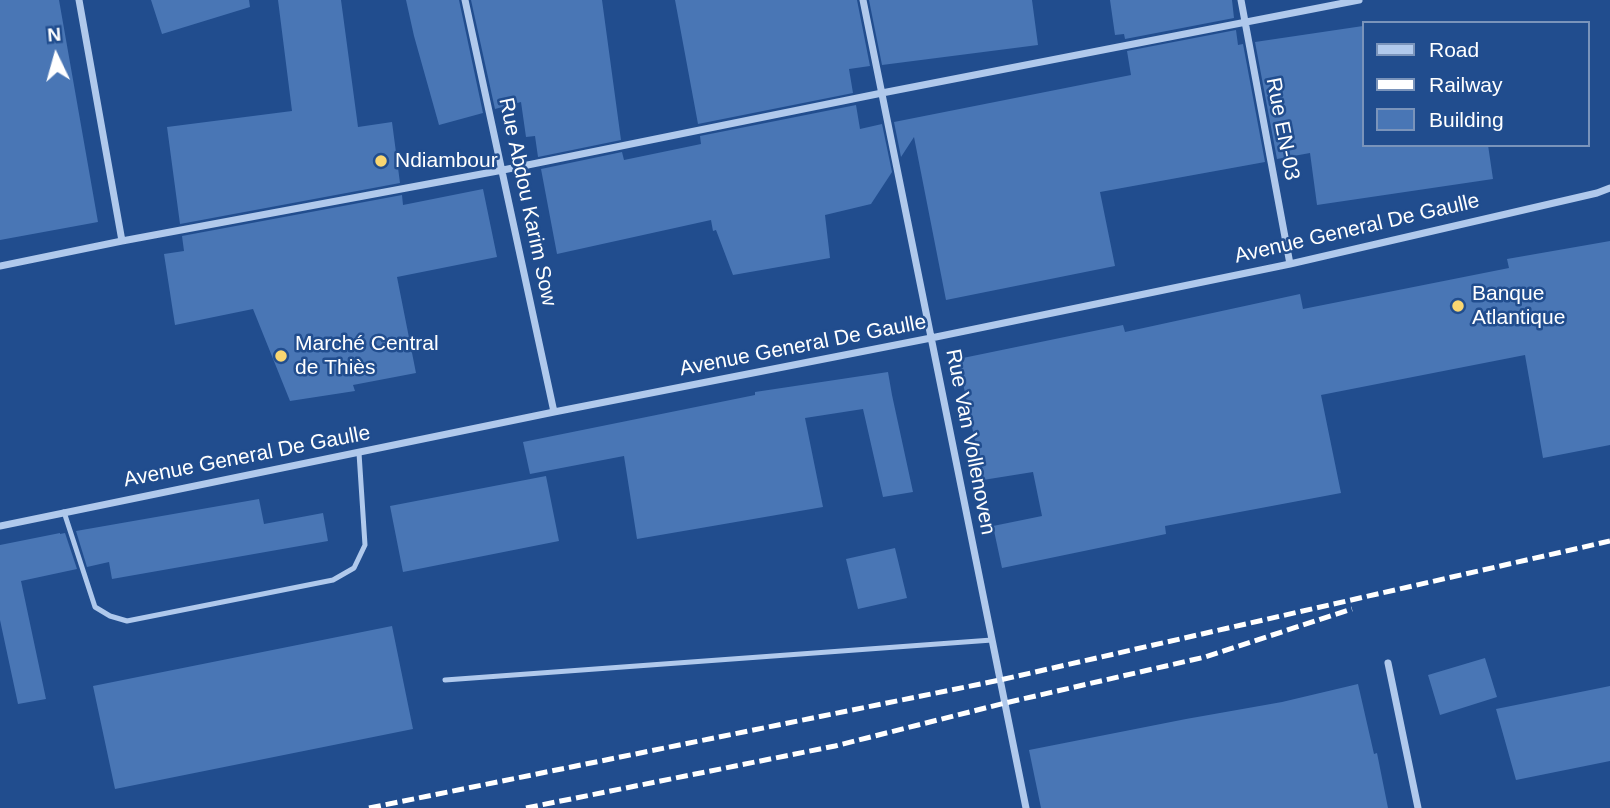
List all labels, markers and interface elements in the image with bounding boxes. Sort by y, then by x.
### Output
north arrow [21,21,91,91]
legend [1362,21,1589,147]
text: N [46,24,62,46]
text: Road [1429,38,1479,61]
text: Railway [1429,73,1503,96]
street label: Rue EN-03 [1260,76,1304,182]
street label: Rue Abdou Karim Sow [493,95,561,309]
text: Building [1429,108,1504,131]
place label: Ndiambour [395,148,498,174]
marker: Ndiambour [373,153,389,169]
street label: Avenue General De Gaulle [1232,189,1482,269]
place label: Banque Atlantique [1472,281,1565,331]
marker: Banque Atlantique [1450,298,1466,314]
street label: Avenue General De Gaulle [678,310,928,382]
place label: Marché Central de Thiès [295,331,439,381]
street label: Rue Van Vollenoven [940,347,1000,537]
marker: Marché Central de Thiès [273,348,289,364]
street label: Avenue General De Gaulle [122,421,372,493]

